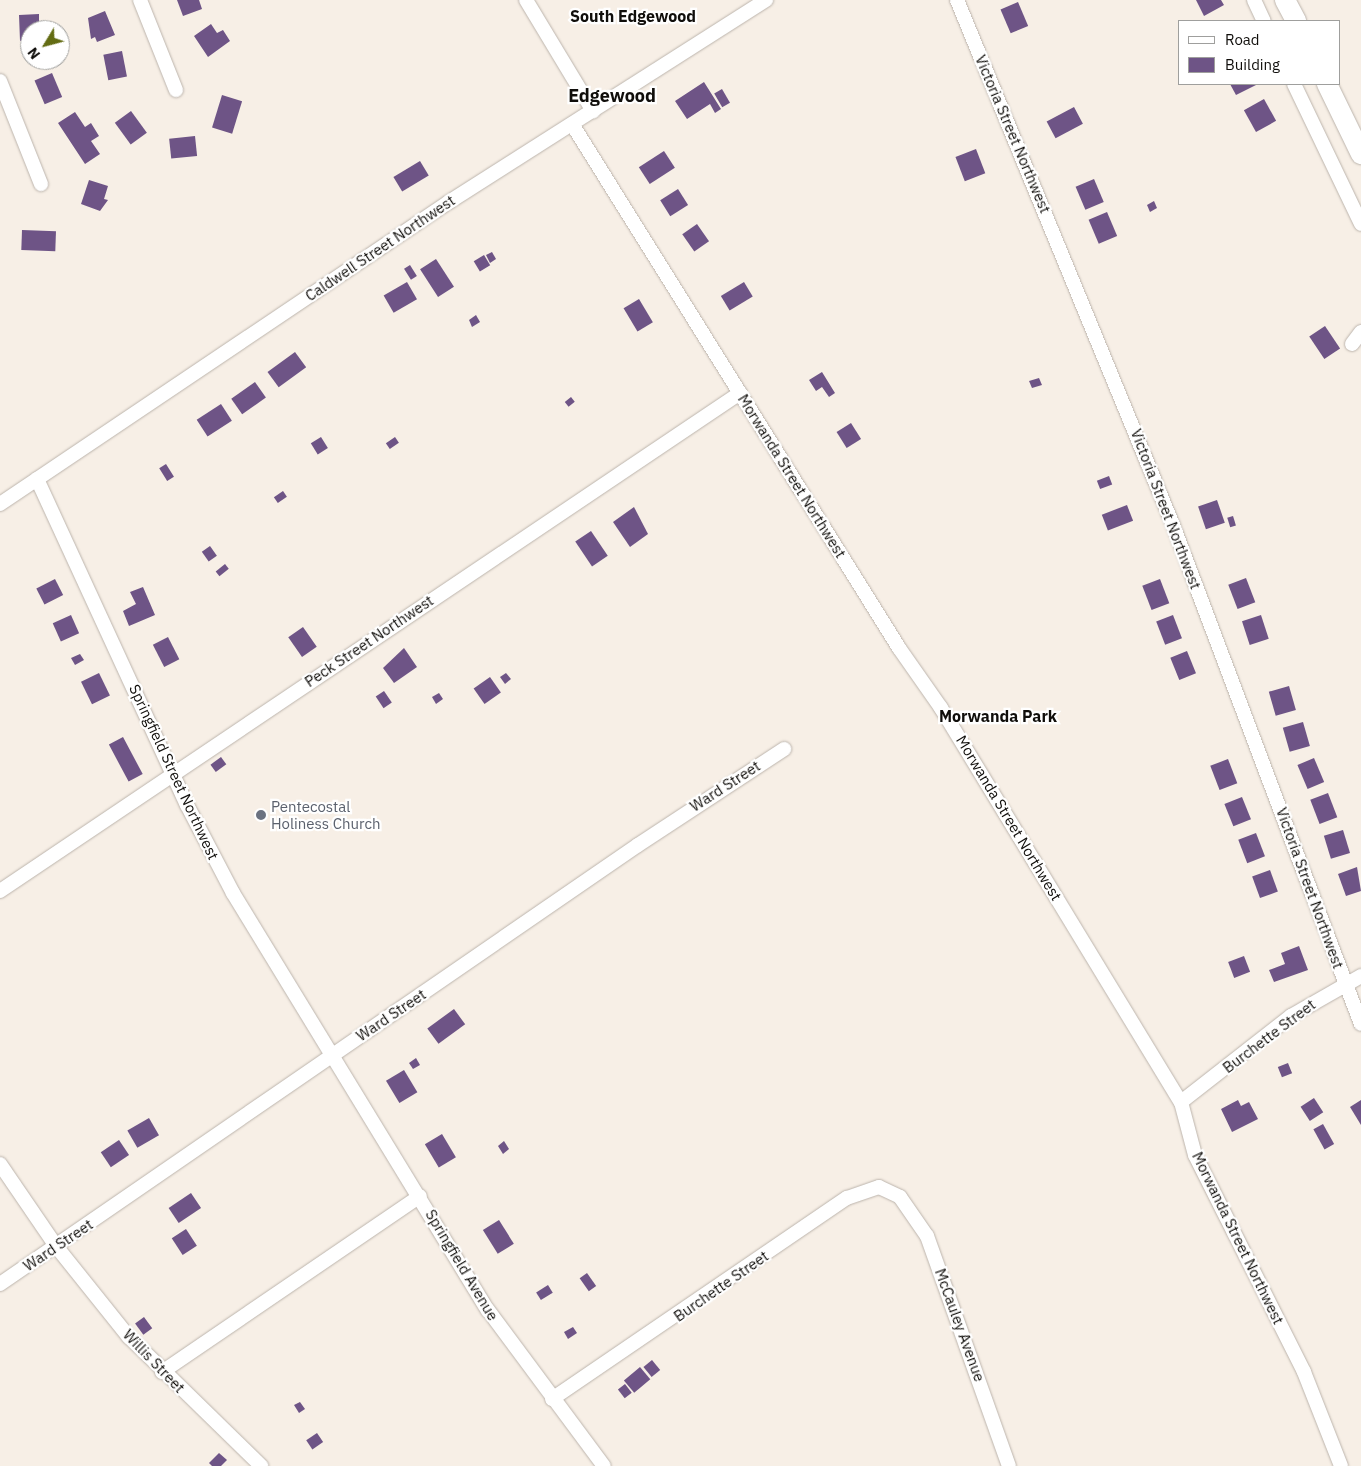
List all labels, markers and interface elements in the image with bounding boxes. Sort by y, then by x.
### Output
district label: South Edgewood [570,6,696,26]
north arrow [20,20,70,70]
legend [1178,20,1341,85]
text: Road [1225,30,1260,49]
text: N [24,44,44,63]
street label: Victoria Street Northwest [972,52,1054,216]
text: Building [1225,55,1280,74]
district label: Edgewood [568,85,656,107]
street label: Caldwell Street Northwest [302,191,458,305]
street label: Morwanda Street Northwest [734,391,850,561]
street label: Victoria Street Northwest [1127,426,1205,592]
street label: Peck Street Northwest [301,591,437,691]
street label: Springfield Street Northwest [125,682,223,862]
district label: Morwanda Park [939,706,1057,726]
street label: Morwanda Street Northwest [953,732,1065,904]
street label: Ward Street [687,757,763,815]
place label: Pentecostal Holiness Church [271,797,380,832]
street label: Victoria Street Northwest [1272,805,1348,971]
marker: Pentecostal Holiness Church [255,809,267,821]
street label: Ward Street [353,985,429,1045]
street label: Burchette Street [1219,995,1319,1077]
street label: Morwanda Street Northwest [1188,1149,1288,1327]
street label: Springfield Avenue [422,1206,502,1324]
street label: Ward Street [20,1215,96,1275]
street label: Burchette Street [670,1247,772,1325]
street label: McCauley Avenue [931,1266,989,1384]
street label: Willis Street [119,1326,189,1396]

